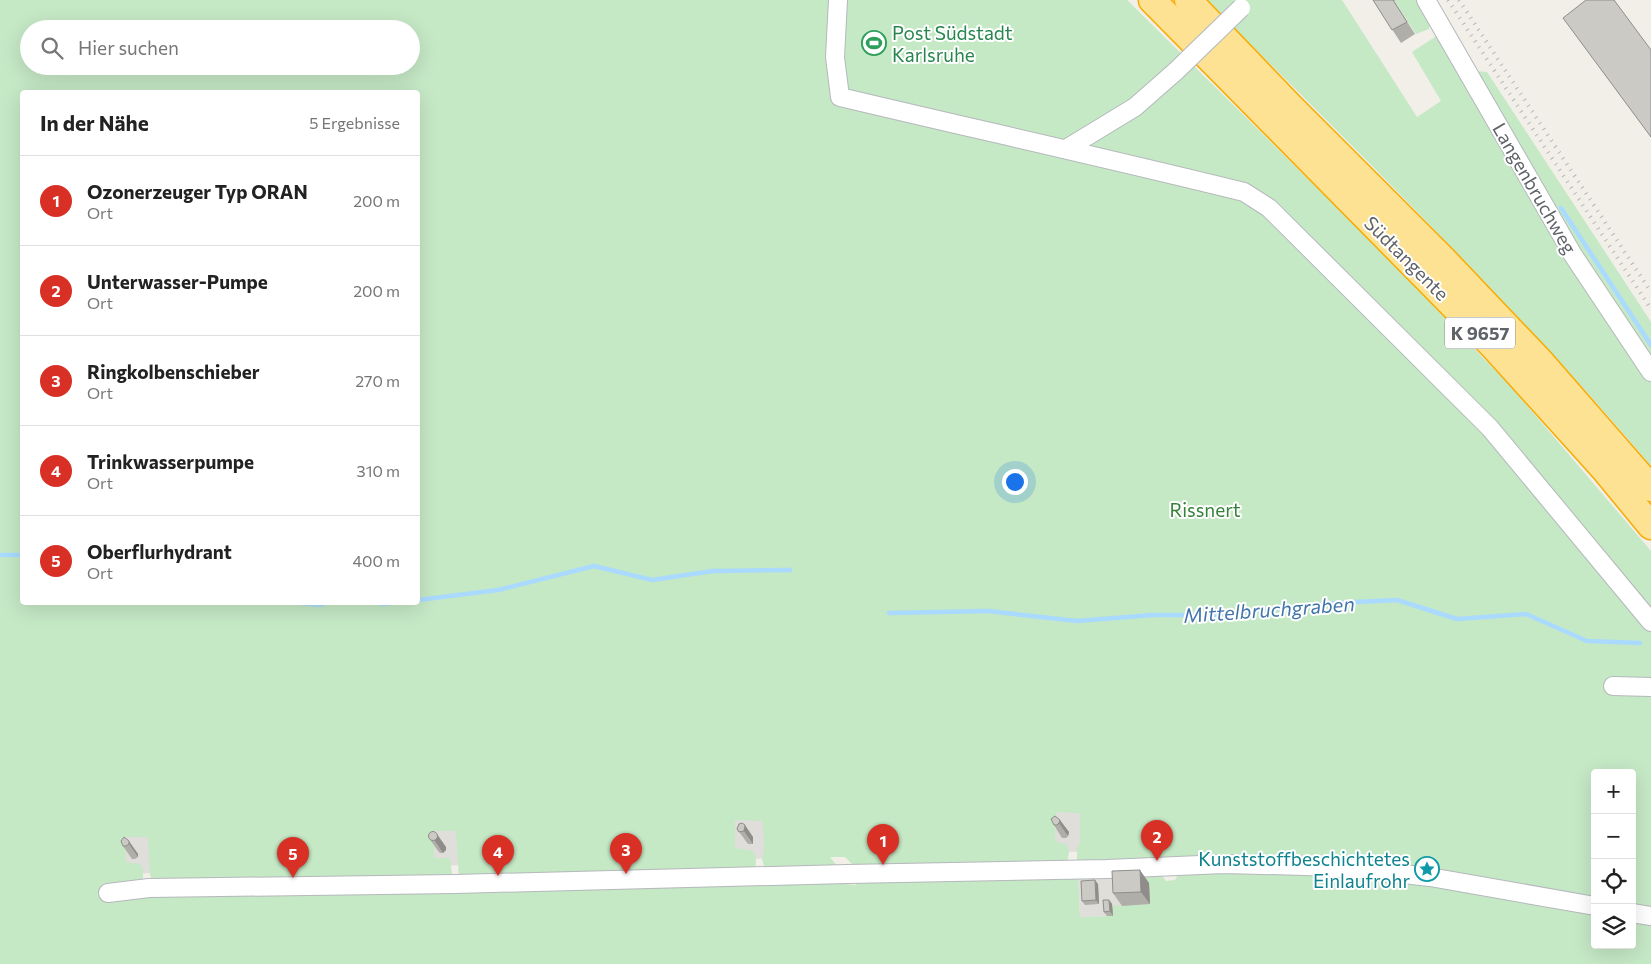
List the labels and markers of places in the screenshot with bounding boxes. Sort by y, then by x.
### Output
place label: Post Südstadt Karlsruhe [892,21,1013,66]
sports icon: Post Südstadt Karlsruhe [861,30,887,56]
pin: 2 [1141,820,1173,861]
pin: 1 [867,824,899,865]
pin: 3 [610,833,642,874]
pin: 4 [482,835,514,876]
pin: 5 [277,837,309,878]
place label: Kunststoffbeschichtetes Einlaufrohr [1198,847,1410,892]
place icon: Kunststoffbeschichtetes Einlaufrohr [1414,856,1440,882]

